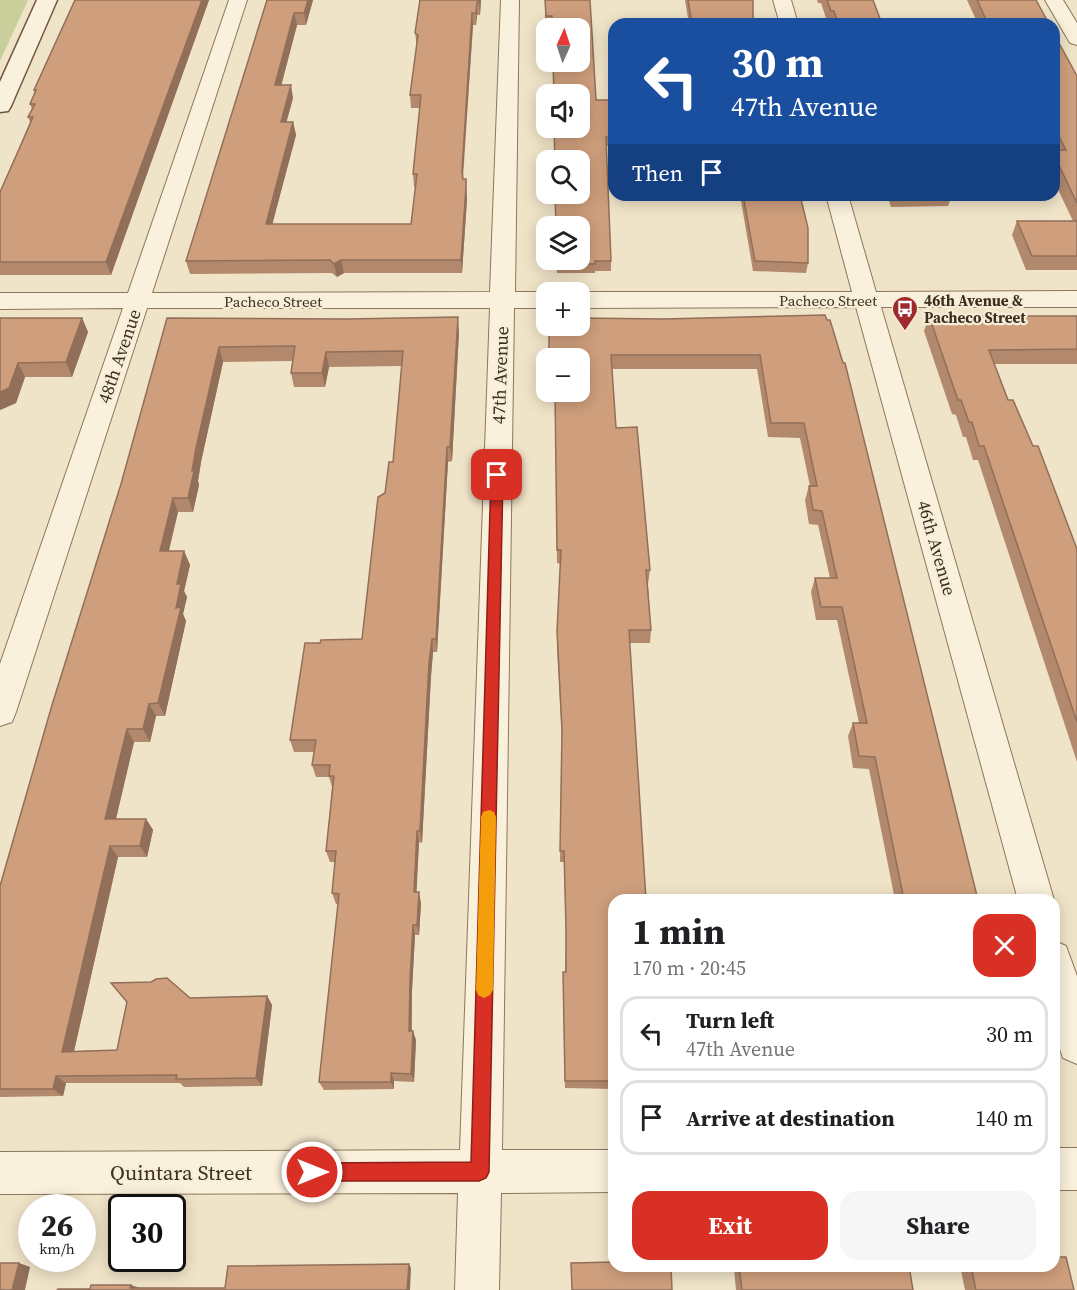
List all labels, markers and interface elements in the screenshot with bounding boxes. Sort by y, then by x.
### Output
north arrow [536,18,590,72]
map controls [536,18,590,402]
text: 30 m [731,33,824,91]
icon: left [632,42,710,120]
button: sound [536,84,590,138]
text: 47th Avenue [731,88,878,125]
button: search [536,150,590,204]
icon: arrive [695,156,728,189]
text: Then [632,158,683,188]
button: layers [536,216,590,270]
button: + [536,282,590,336]
street label: Pacheco Street [779,290,877,311]
place label: 46th Avenue & Pacheco Street [924,290,1026,328]
street label: Pacheco Street [224,291,322,312]
bus stop icon: 46th Avenue & Pacheco Street [890,294,920,332]
street label: 48th Avenue [91,306,147,406]
street label: 47th Avenue [486,326,514,424]
button: − [536,348,590,402]
pin [471,449,522,500]
icon: arrive [480,458,513,491]
street label: 46th Avenue [911,497,963,599]
text: 1 min [632,907,725,956]
button: close [973,914,1036,977]
text: 170 m · 20:45 [632,954,746,982]
text: Turn left [686,1005,774,1035]
icon: left [635,1017,668,1050]
text: 30 m [986,1019,1033,1049]
text: 47th Avenue [686,1035,795,1063]
icon: arrive [635,1101,668,1134]
text: Arrive at destination [686,1103,895,1133]
text: 140 m [975,1103,1033,1133]
position arrow [280,1140,344,1204]
street label: Quintara Street [110,1158,252,1187]
button: Exit [632,1191,828,1260]
button: Share [840,1191,1036,1260]
speed limit sign: 30 [108,1194,186,1272]
text: 26 [41,1205,73,1246]
text: km/h [39,1238,75,1259]

